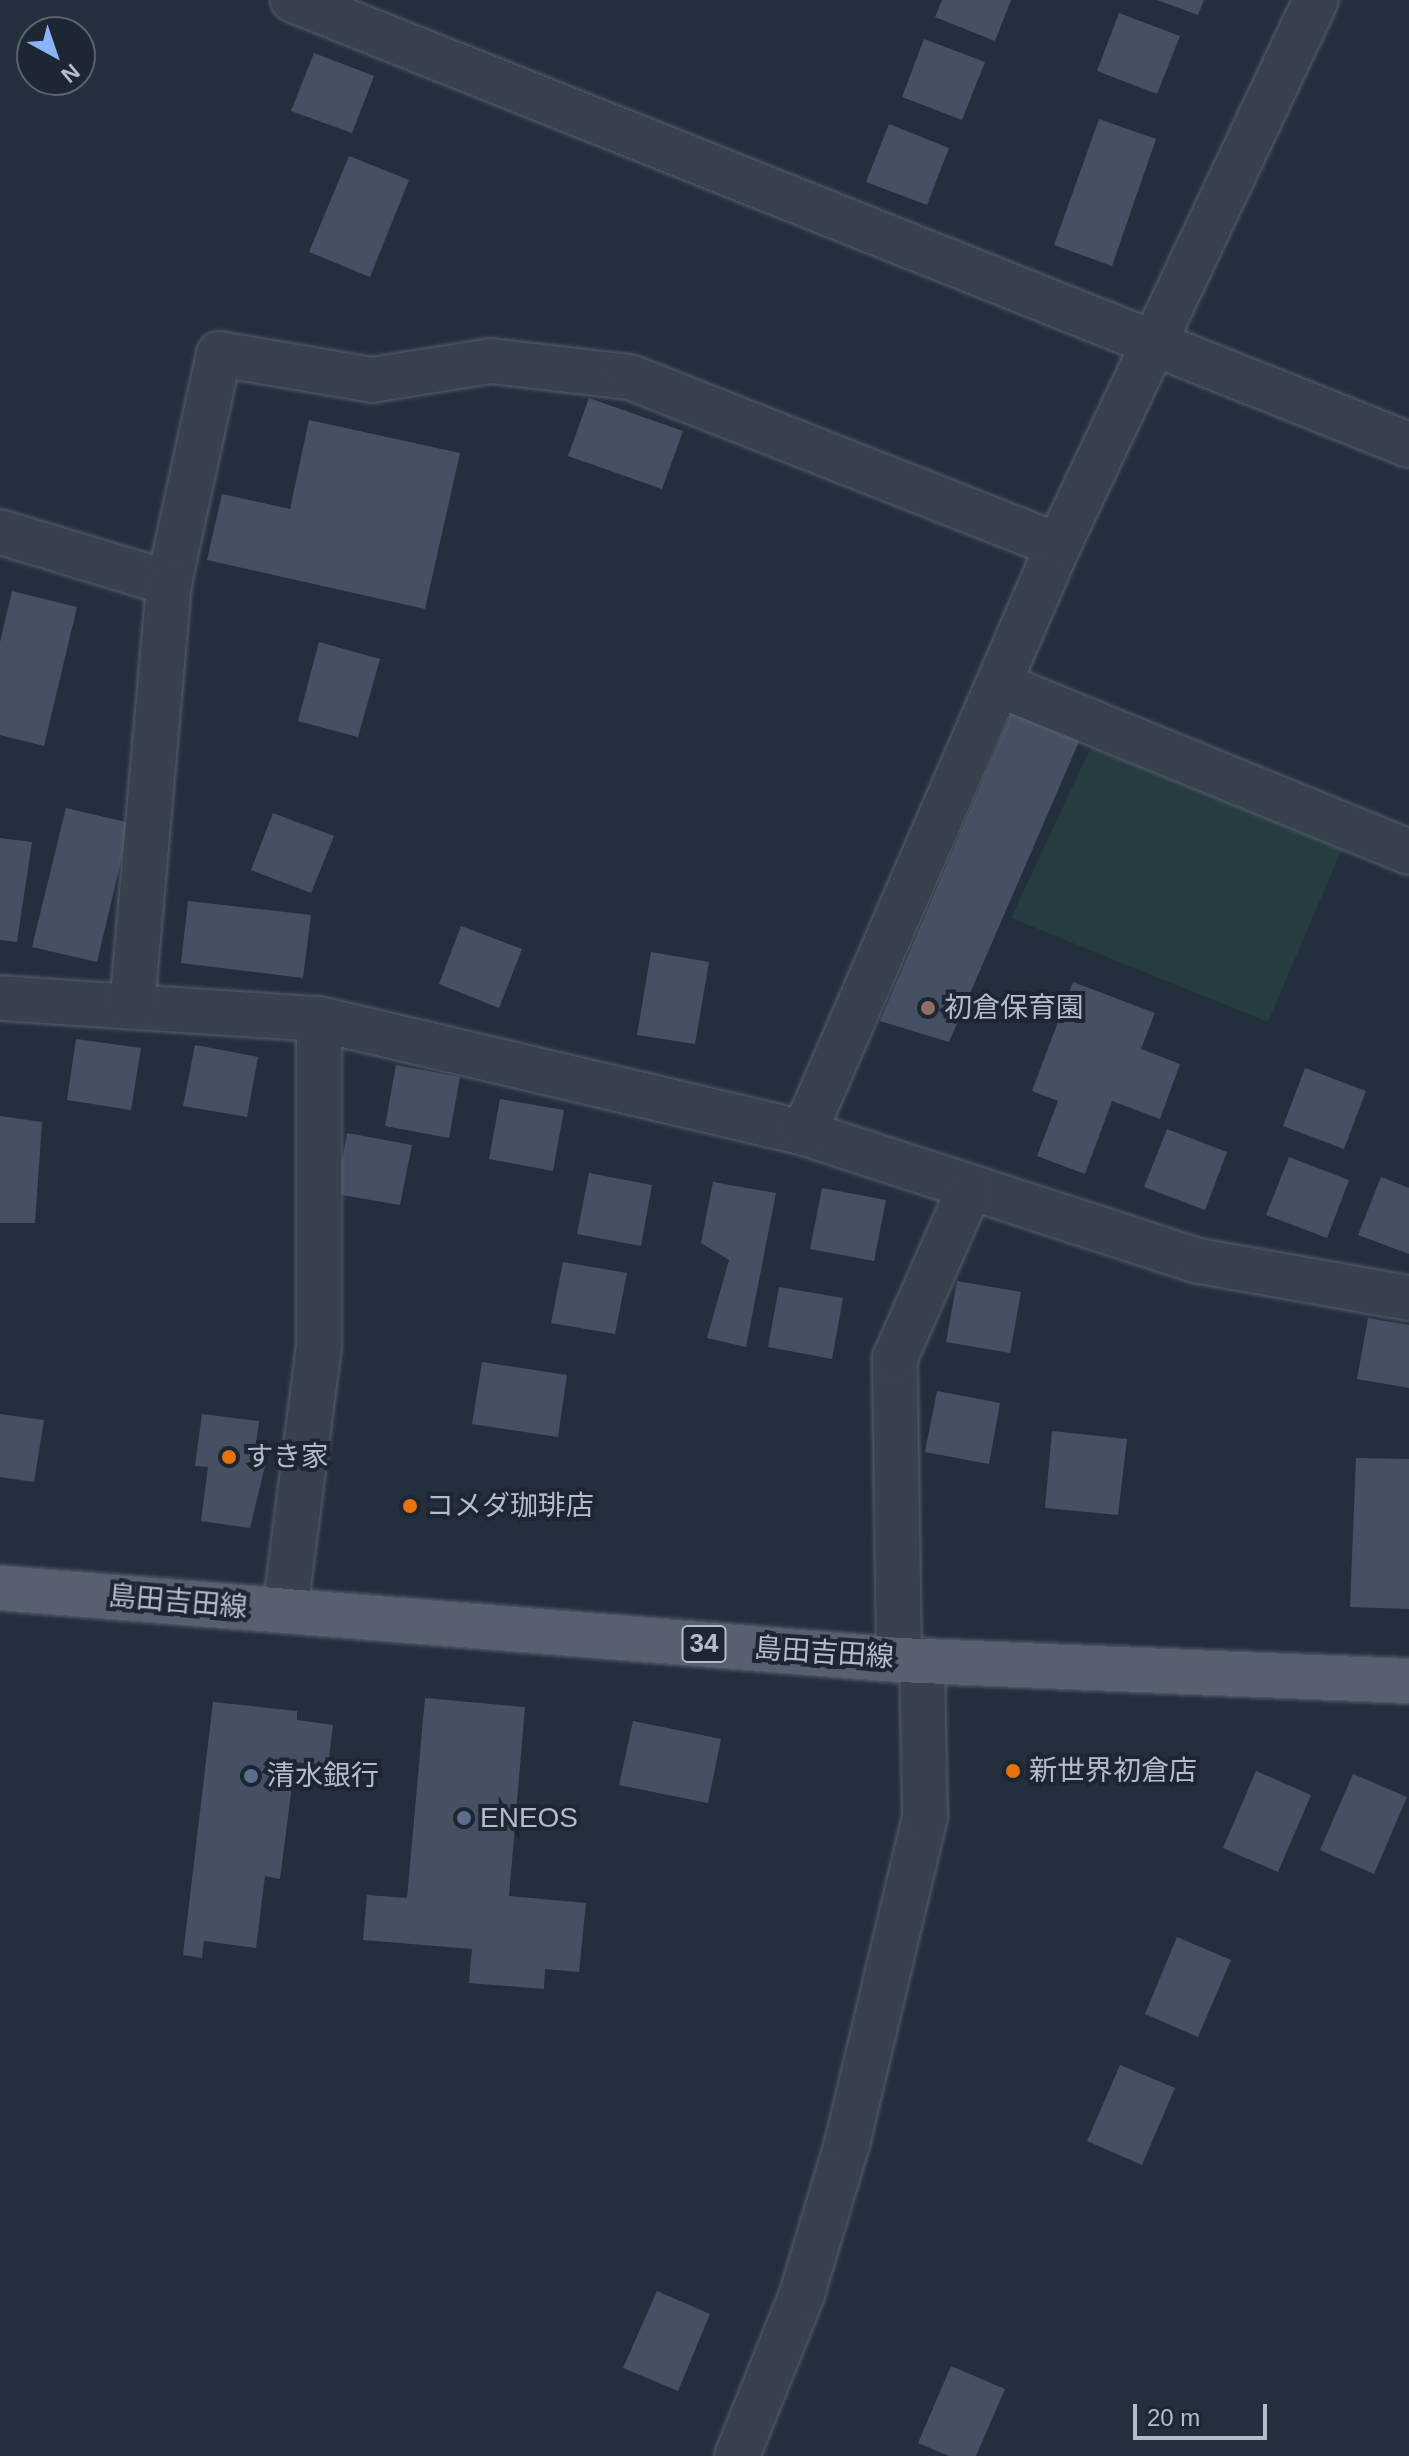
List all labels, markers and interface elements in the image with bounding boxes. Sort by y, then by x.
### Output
north arrow [16,16,96,96]
text: N [56,59,85,88]
place label: 初倉保育園 [944,991,1084,1025]
marker: 初倉保育園 [919,999,937,1017]
place label: すき家 [245,1440,329,1474]
marker: すき家 [220,1448,238,1466]
place label: コメダ珈琲店 [426,1489,594,1523]
marker: コメダ珈琲店 [401,1497,419,1515]
street label: 島田吉田線 [107,1579,249,1625]
road number: 34 [680,1622,728,1666]
street label: 島田吉田線 [753,1631,895,1675]
place label: 新世界初倉店 [1029,1754,1197,1788]
place label: 清水銀行 [267,1759,379,1793]
marker: 新世界初倉店 [1004,1762,1022,1780]
marker: 清水銀行 [242,1767,260,1785]
place label: ENEOS [480,1801,578,1835]
marker: ENEOS [455,1809,473,1827]
scale bar [1137,2388,1271,2438]
text: 20 m [1147,2404,1200,2431]

